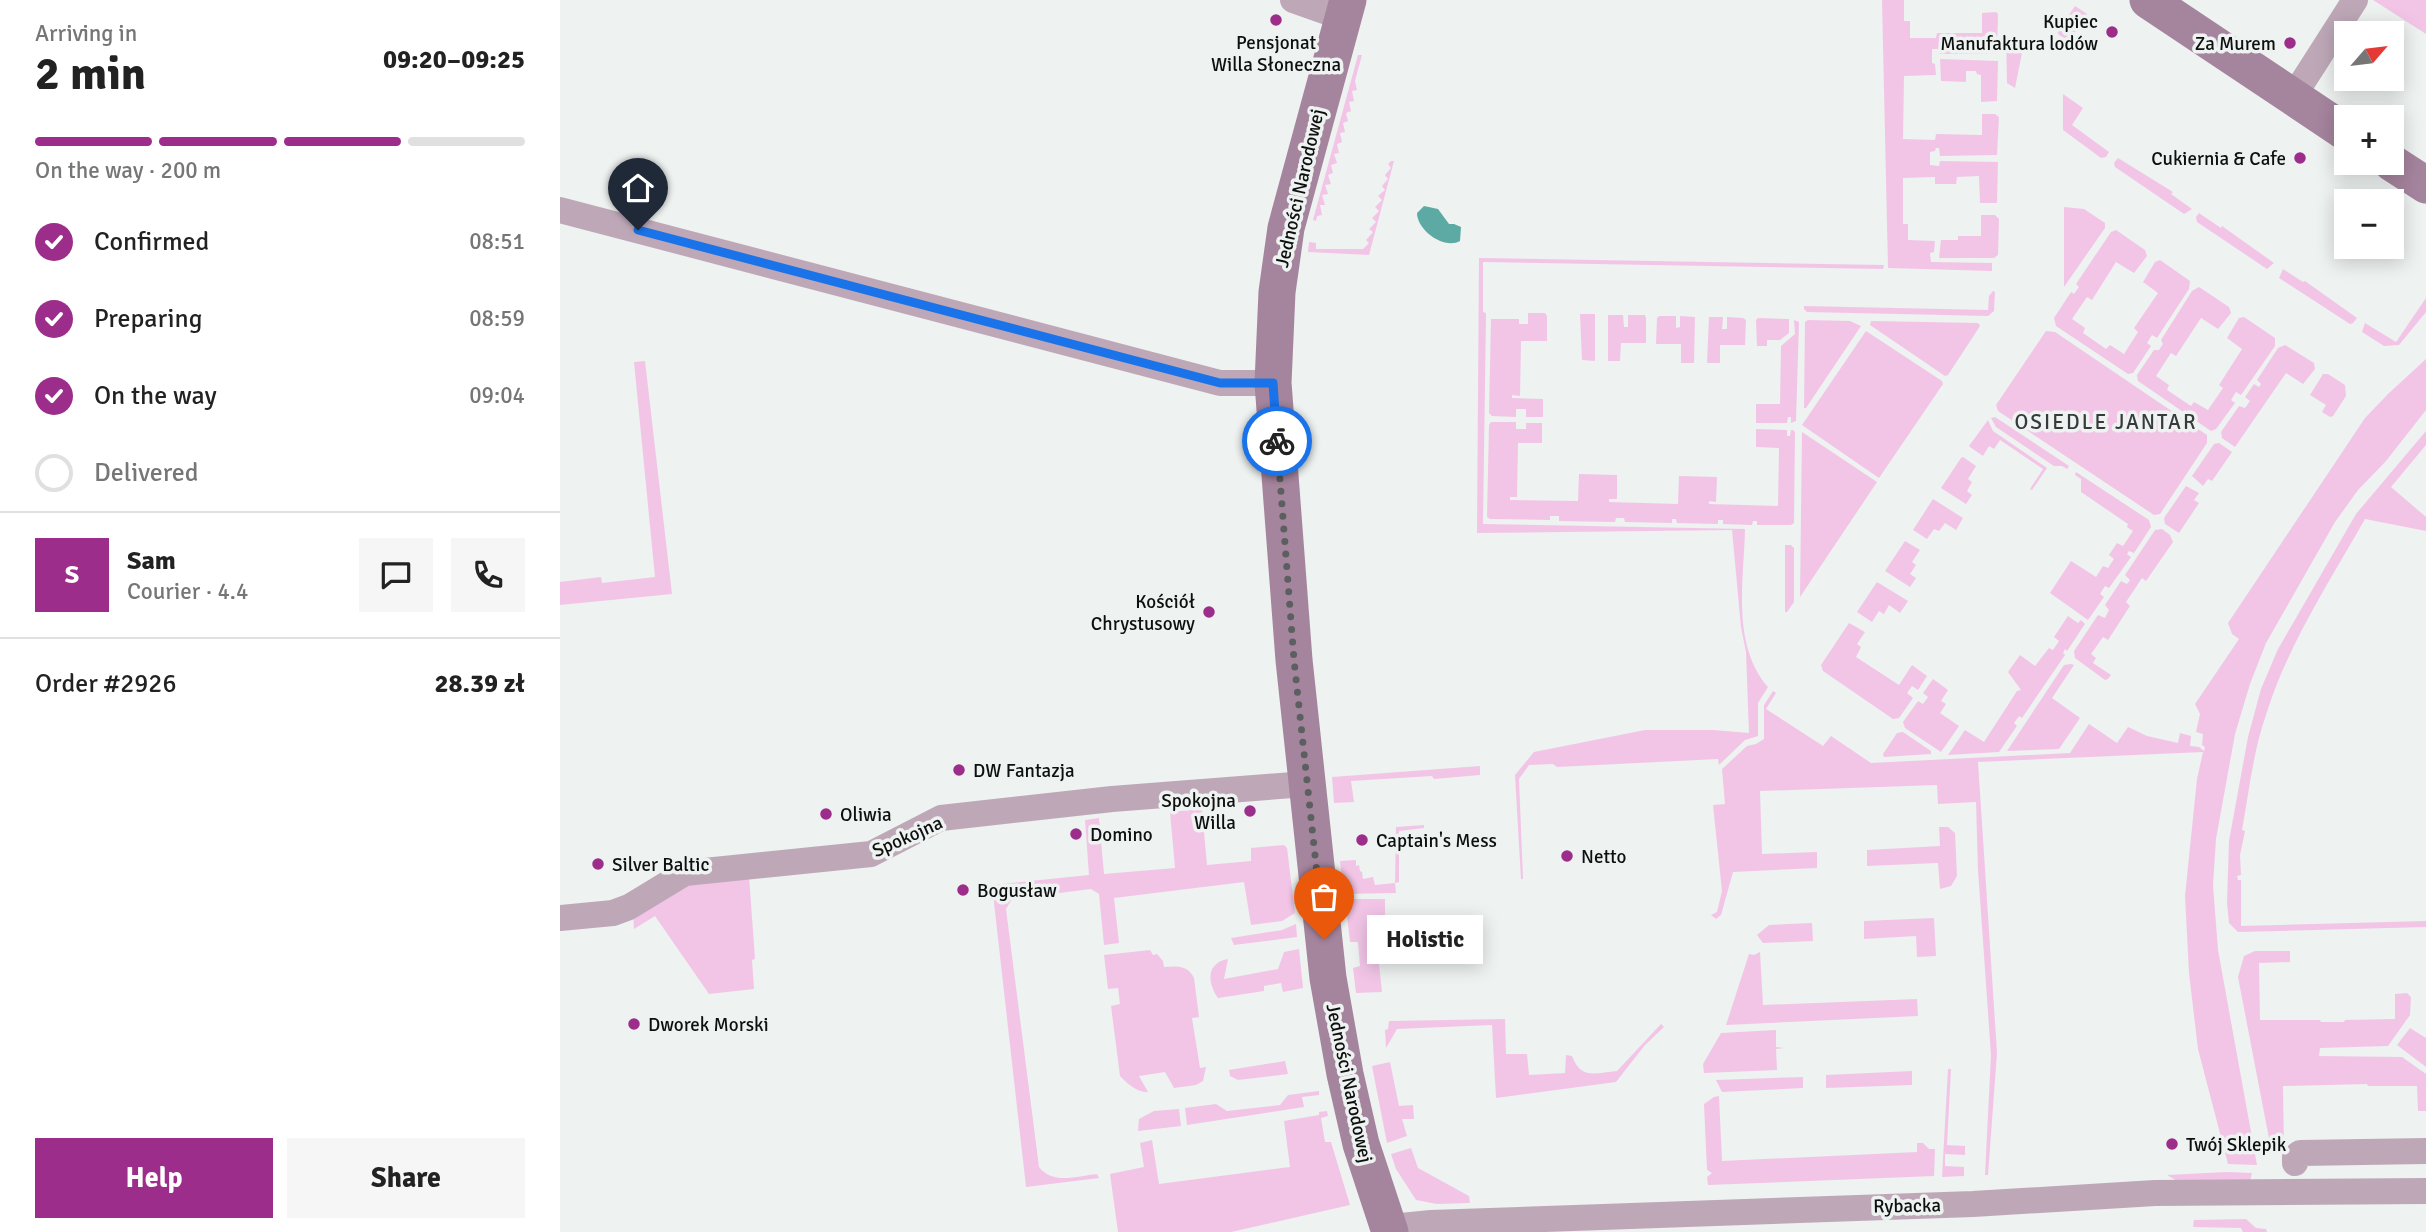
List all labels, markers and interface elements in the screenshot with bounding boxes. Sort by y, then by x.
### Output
place label: Kupiec Manufaktura lodów [1940,10,2098,56]
marker: Pensjonat Willa Słoneczna [1268,12,1284,28]
text: Arriving in [35,19,137,48]
north arrow [2334,21,2404,91]
map controls [2334,21,2404,259]
marker: Kupiec Manufaktura lodów [2104,24,2120,40]
place label: Pensjonat Willa Słoneczna [1211,31,1341,77]
place label: Za Murem [2195,32,2276,56]
marker: Za Murem [2282,35,2298,51]
text: 09:20–09:25 [383,44,525,76]
text: 2 min [35,46,146,102]
button: + [2334,105,2404,175]
street label: Jedności Narodowej [1270,106,1330,270]
place label: Cukiernia & Cafe [2151,147,2286,171]
marker: Cukiernia & Cafe [2292,150,2308,166]
text: On the way · 200 m [35,156,221,185]
pin [608,158,668,230]
icon: home [619,169,657,207]
button: − [2334,189,2404,259]
icon: check [35,223,73,261]
text: Confirmed [94,226,209,258]
text: 08:51 [469,227,525,256]
icon: check [35,300,73,338]
text: Preparing [94,303,202,335]
text: 08:59 [469,304,525,333]
icon: check [35,377,73,415]
text: On the way [94,380,217,412]
text: 09:04 [469,381,525,410]
courier [1242,406,1312,476]
district label: OSIEDLE JANTAR [2014,409,2198,435]
icon: bike [1258,422,1296,460]
text: Delivered [94,457,199,489]
button: chat [359,538,433,612]
button: phone [451,538,525,612]
text: Sam [127,545,176,577]
text: S [65,559,79,591]
text: Courier · 4.4 [127,577,248,606]
place label: Kościół Chrystusowy [1091,590,1195,636]
marker: Kościół Chrystusowy [1201,604,1217,620]
text: Order #2926 [35,668,176,700]
text: 28.39 zł [434,668,525,700]
place label: DW Fantazja [973,759,1075,783]
marker: DW Fantazja [951,762,967,778]
place label: Spokojna Willa [1161,789,1236,835]
place label: Oliwia [840,803,892,827]
marker: Spokojna Willa [1242,803,1258,819]
marker: Oliwia [818,806,834,822]
street label: Spokojna [868,811,946,863]
place label: Domino [1090,823,1153,847]
marker: Domino [1068,826,1084,842]
place label: Captain's Mess [1376,829,1497,853]
marker: Captain's Mess [1354,832,1370,848]
place label: Netto [1581,845,1627,869]
marker: Netto [1559,848,1575,864]
place label: Silver Baltic [612,853,710,877]
marker: Silver Baltic [590,856,606,872]
pin [1294,867,1354,939]
icon: bag [1305,878,1343,916]
place label: Bogusław [977,879,1057,903]
marker: Bogusław [955,882,971,898]
callout: Holistic [1366,914,1482,964]
text: Holistic [1386,925,1464,954]
street label: Jedności Narodowej [1320,1001,1378,1165]
place label: Dworek Morski [648,1013,769,1037]
marker: Dworek Morski [626,1016,642,1032]
place label: Twój Sklepik [2186,1133,2287,1157]
marker: Twój Sklepik [2164,1136,2180,1152]
button: Help [35,1138,273,1218]
button: Share [287,1138,525,1218]
street label: Rybacka [1873,1193,1941,1219]

